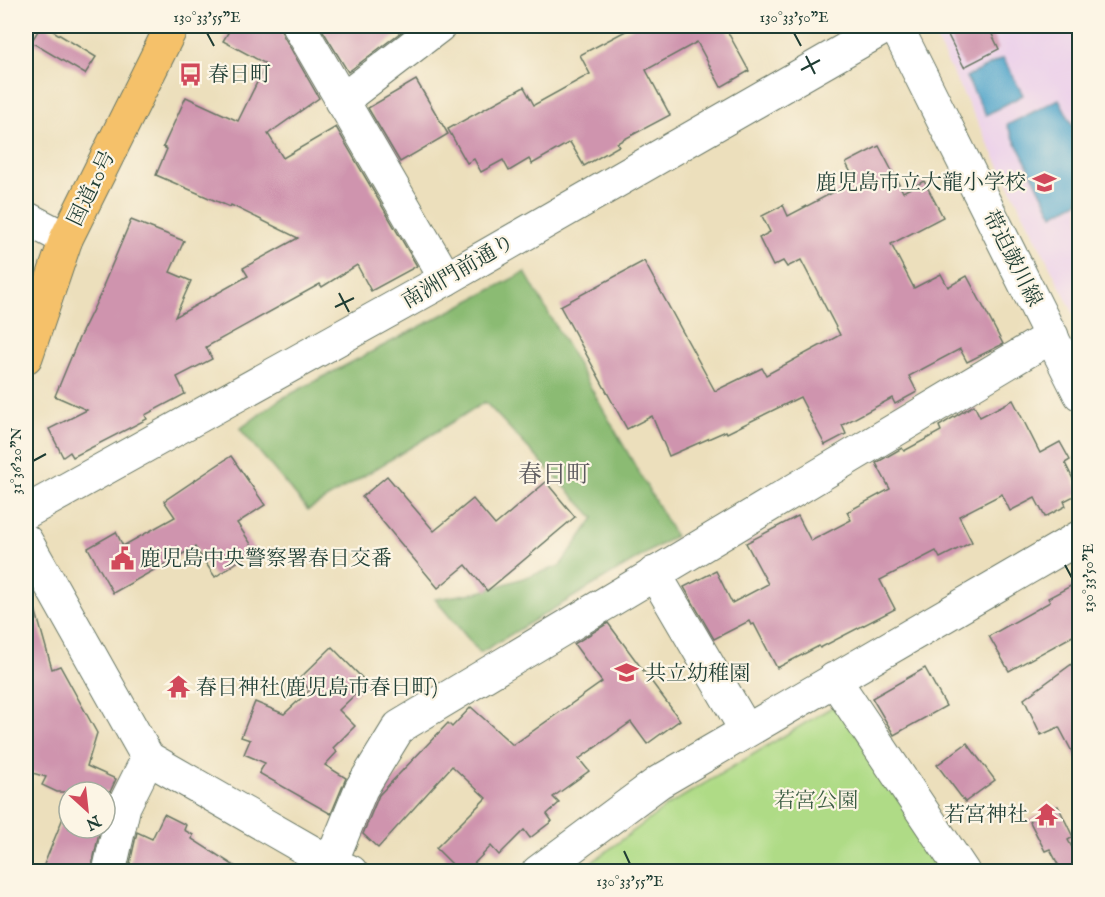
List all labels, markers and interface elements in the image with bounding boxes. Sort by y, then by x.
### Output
text: 130°33'55"E [173,8,241,27]
text: 130°33'50"E [759,8,829,27]
bus stop icon: 春日町 [177,61,203,87]
place label: 春日町 [208,62,271,89]
street label: 国道10号 [62,146,122,231]
school or university icon: 鹿児島市立大龍小学校 [1031,169,1057,195]
place label: 鹿児島市立大龍小学校 [816,170,1026,197]
street label: 帯迫皷川線 [976,206,1048,312]
street label: 南洲門前通り [397,229,520,315]
text: 31°36'20"N [7,428,26,494]
district label: 春日町 [518,460,590,491]
text: 130°33'50"E [1079,543,1098,613]
public building icon: 鹿児島中央警察署春日交番 [109,545,135,571]
place label: 鹿児島中央警察署春日交番 [140,546,392,573]
school or university icon: 共立幼稚園 [614,660,640,686]
place label: 共立幼稚園 [645,661,750,688]
temple icon: 春日神社(鹿児島市春日町) [165,674,191,700]
place label: 春日神社(鹿児島市春日町) [196,675,438,702]
north arrow [57,780,117,840]
park label: 若宮公園 [774,788,858,815]
temple icon: 若宮神社 [1033,801,1059,827]
place label: 若宮神社 [944,802,1028,829]
text: N [82,809,105,834]
text: 130°33'55"E [596,872,664,891]

